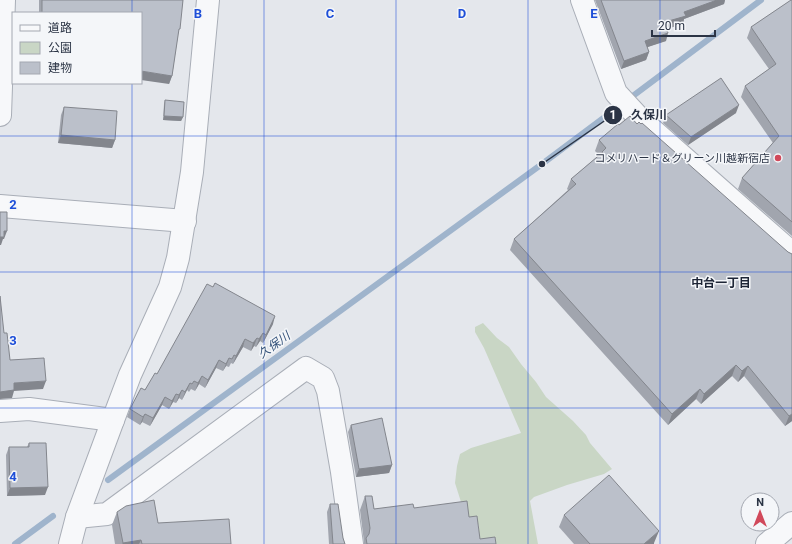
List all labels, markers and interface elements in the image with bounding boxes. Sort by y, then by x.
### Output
text: B [194,6,202,21]
text: C [326,6,335,21]
text: D [458,6,466,21]
text: E [590,6,598,21]
legend [12,12,142,84]
scale bar [652,12,715,38]
text: 20 m [658,19,685,33]
text: 道路 [48,21,72,35]
text: 公園 [48,41,72,55]
text: 建物 [48,61,72,75]
callout: 久保川 [603,103,675,127]
text: 1 [610,108,616,122]
text: 久保川 [631,108,667,122]
place label: コメリハード＆グリーン川越新宿店 [595,152,770,165]
marker: コメリハード＆グリーン川越新宿店 [773,153,783,163]
text: 2 [9,197,17,212]
district label: 中台一丁目 [691,276,751,290]
water label: 久保川 [255,328,294,361]
text: 3 [9,333,17,348]
text: 4 [9,469,17,484]
north arrow [740,492,780,532]
text: N [756,496,764,509]

